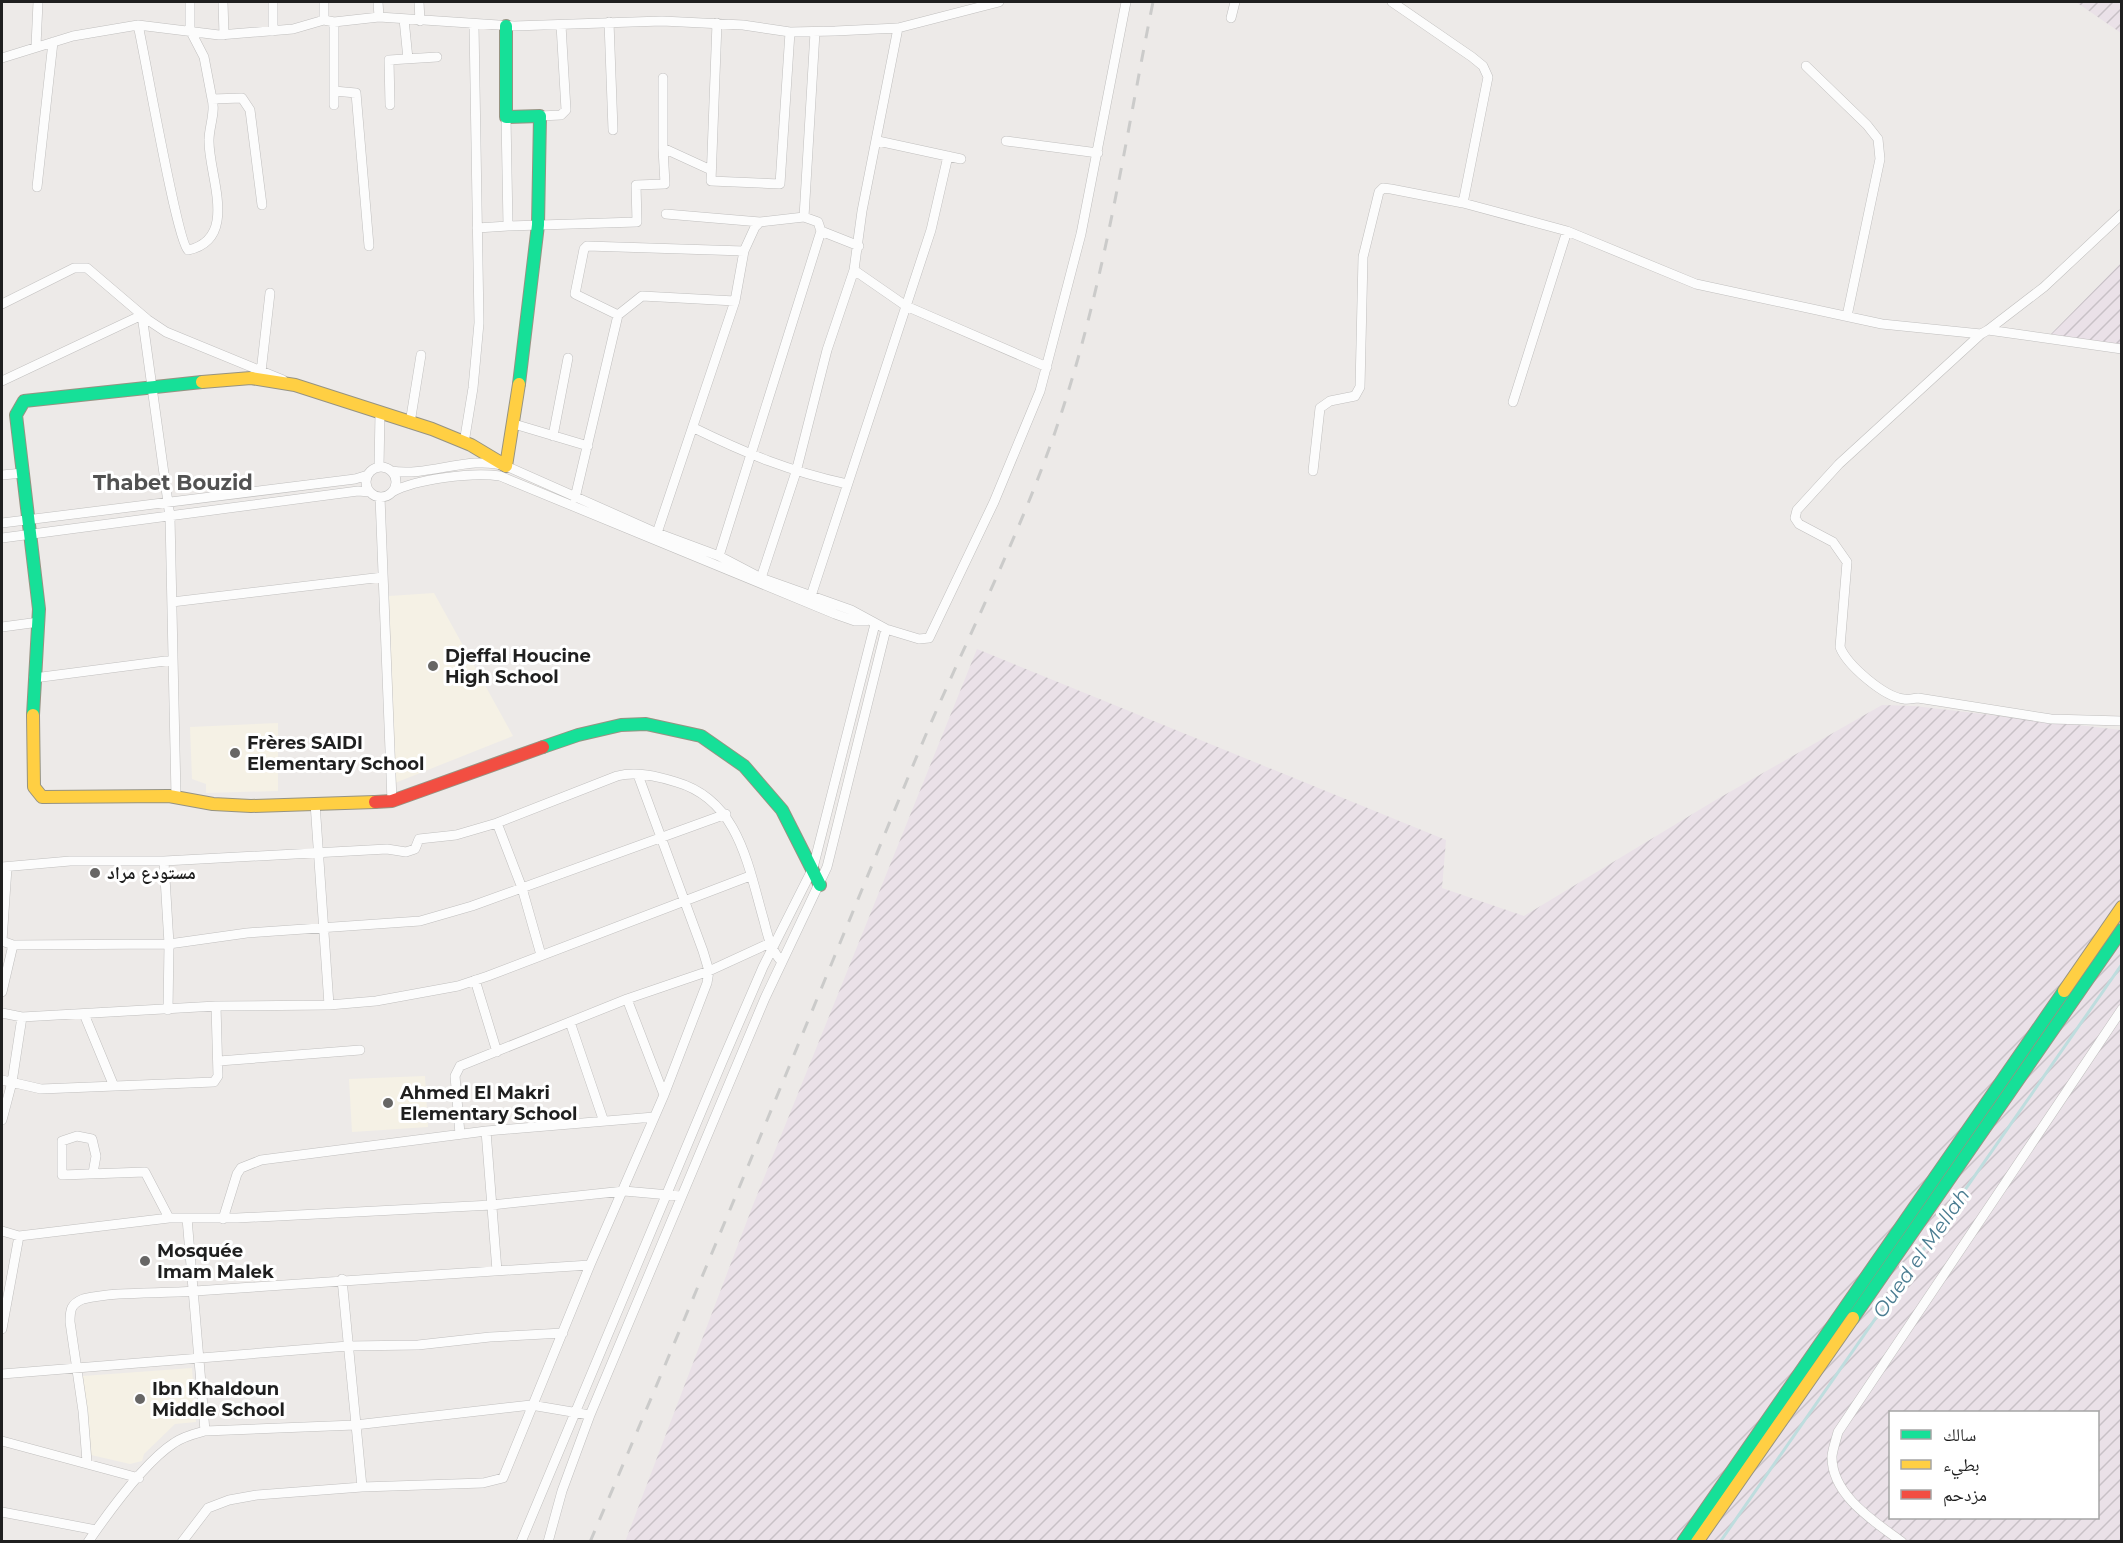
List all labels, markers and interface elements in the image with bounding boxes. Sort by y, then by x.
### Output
district label: Thabet Bouzid [93,470,253,495]
place label: Djeffal Houcine High School [445,645,591,688]
marker: Djeffal Houcine High School [426,659,440,673]
place label: Frères SAIDI Elementary School [247,732,424,775]
marker: Frères SAIDI Elementary School [228,746,242,760]
place label: مستودع مراد [107,862,196,884]
marker: مستودع مراد [88,866,102,880]
place label: Ahmed El Makri Elementary School [399,1082,577,1125]
marker: Ahmed El Makri Elementary School [381,1096,395,1110]
water label: Oued el Mellah [1867,1184,1975,1322]
place label: Mosquée Imam Malek [157,1240,274,1283]
marker: Mosquée Imam Malek [138,1254,152,1268]
place label: Ibn Khaldoun Middle School [152,1378,285,1421]
marker: Ibn Khaldoun Middle School [133,1392,147,1406]
legend [1889,1411,2099,1519]
text: سالك [1943,1424,1976,1446]
text: بطيء [1943,1454,1980,1480]
text: مزدحم [1943,1484,1987,1507]

